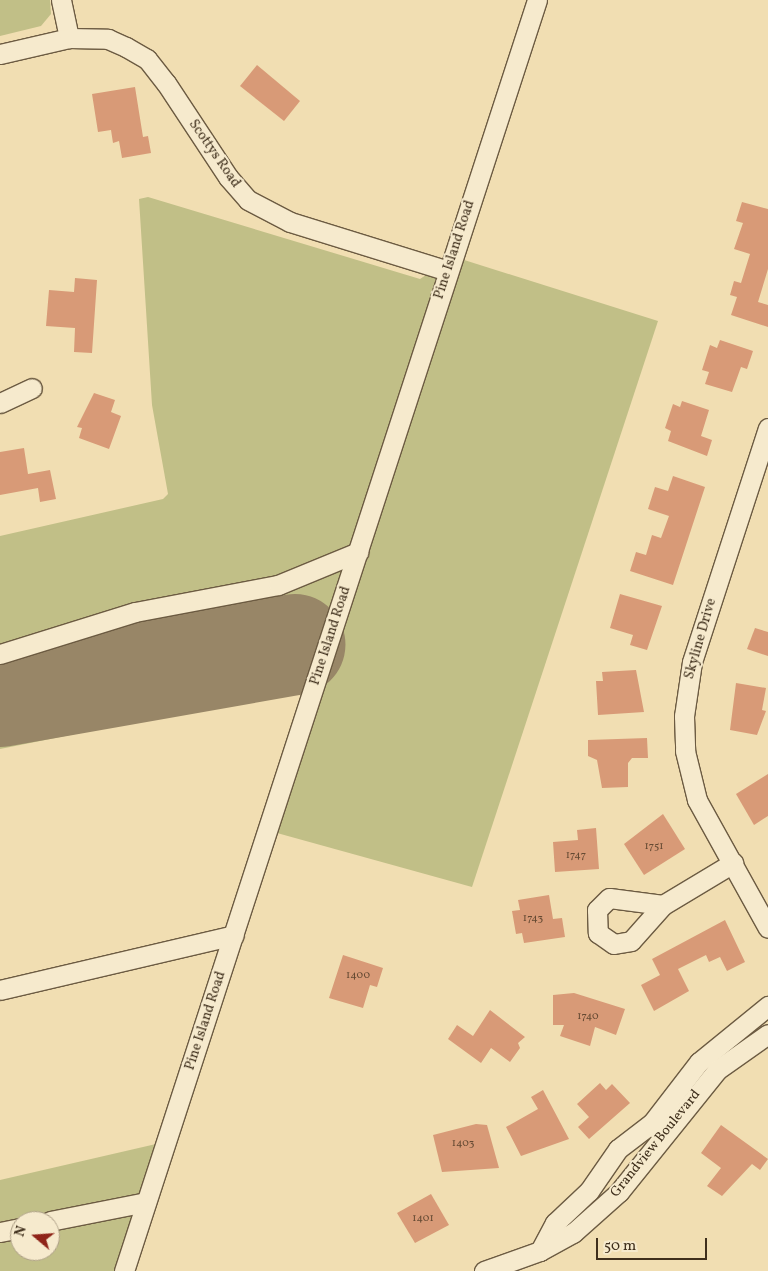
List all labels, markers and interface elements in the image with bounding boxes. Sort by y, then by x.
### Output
street label: Scottys Road [184,117,244,191]
street label: Pine Island Road [431,198,479,302]
street label: Pine Island Road [307,584,355,688]
street label: Skyline Drive [681,597,721,681]
house number: 1751 [644,840,664,854]
house number: 1747 [566,849,586,863]
house number: 1743 [523,912,543,926]
street label: Pine Island Road [182,969,230,1073]
house number: 1400 [346,969,370,983]
house number: 1740 [577,1010,599,1024]
street label: Grandview Boulevard [607,1087,705,1201]
house number: 1403 [452,1137,474,1151]
north arrow [10,1211,60,1261]
house number: 1401 [412,1212,434,1226]
text: N [11,1224,32,1239]
scale bar [598,1228,709,1260]
text: 50 m [604,1236,636,1257]

